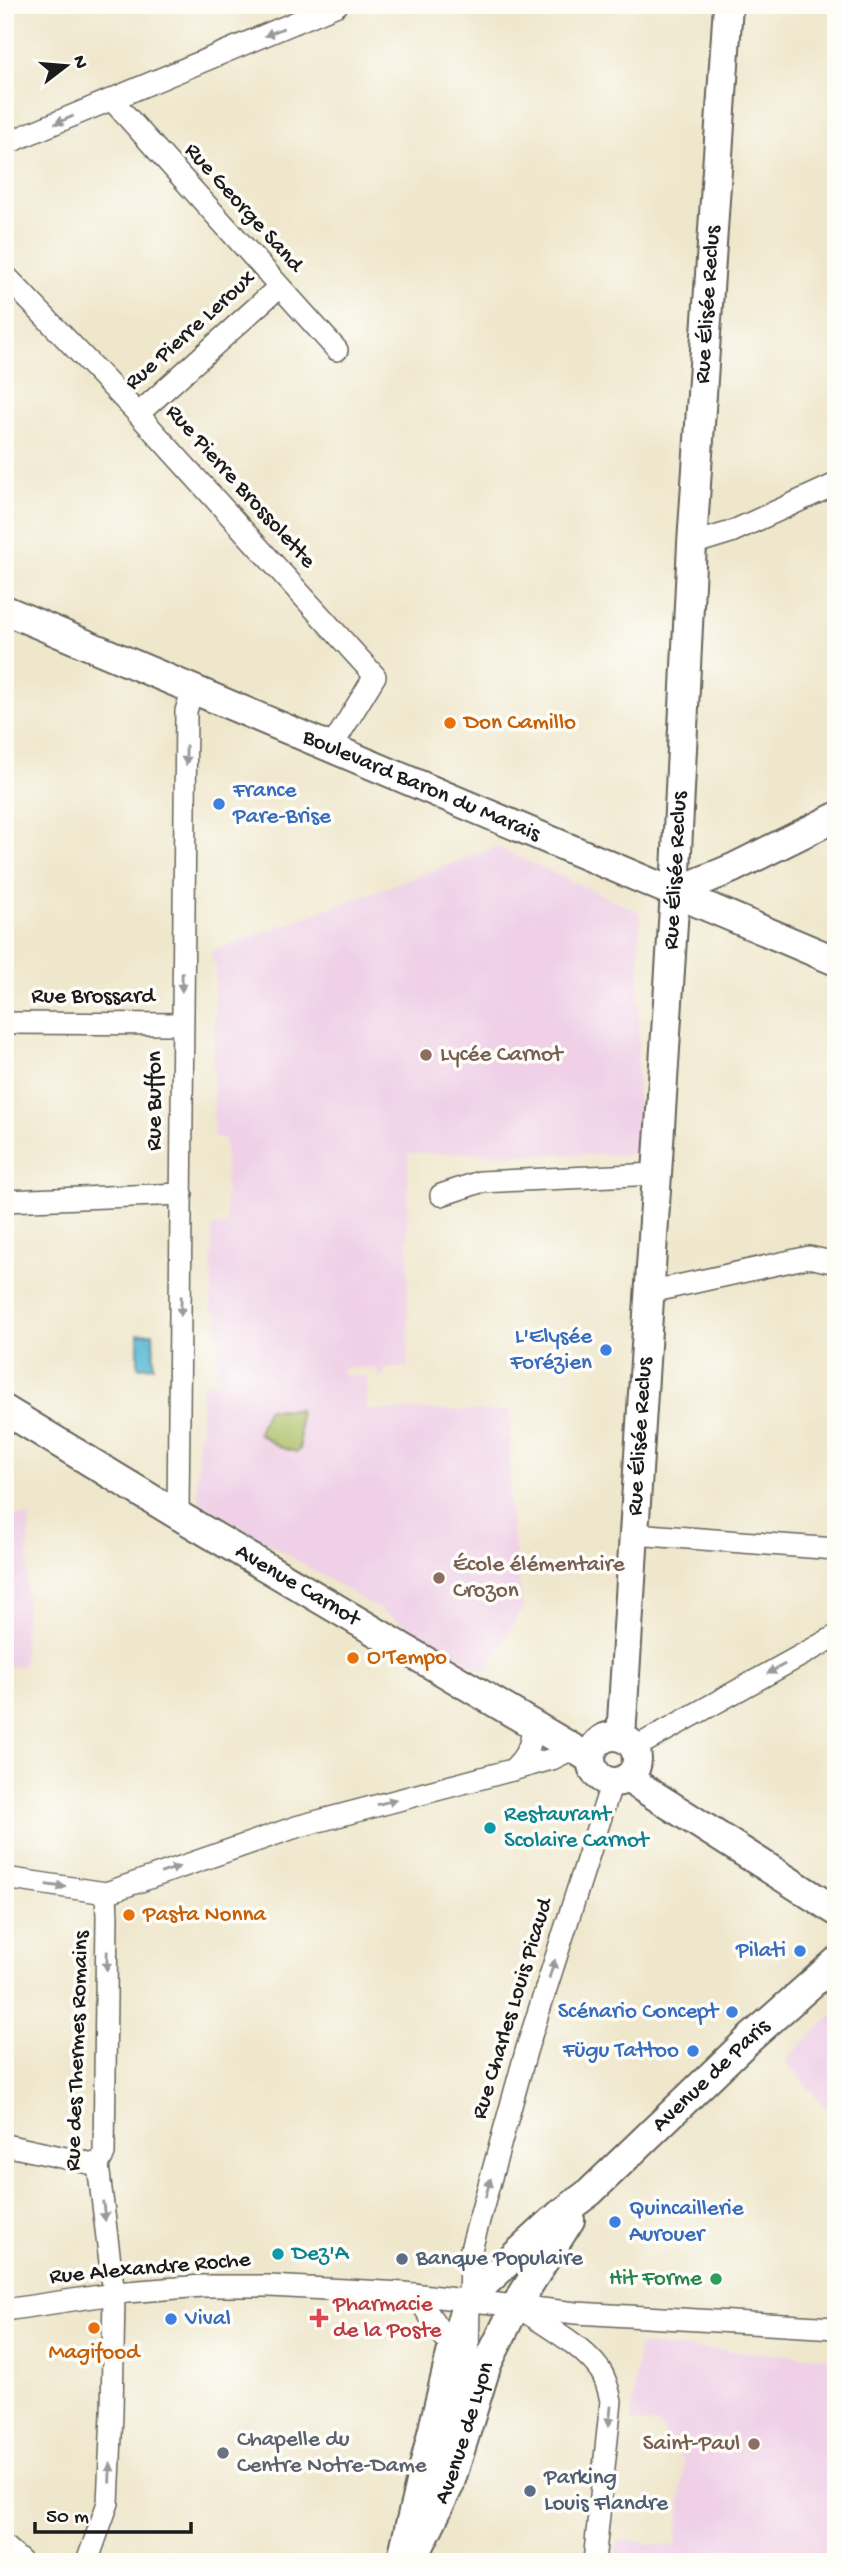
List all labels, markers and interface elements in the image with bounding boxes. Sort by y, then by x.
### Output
one-way arrow [263,27,284,38]
north arrow [32,32,102,102]
text: N [66,53,92,71]
one-way arrow [54,114,74,126]
street label: Rue George Sand [178,138,309,279]
street label: Rue Élisée Reclus [689,224,727,385]
street label: Rue Pierre Leroux [120,265,262,397]
street label: Rue Pierre Brossolette [159,399,322,575]
place label: Don Camillo [462,710,576,737]
marker: Don Camillo [442,715,458,731]
street label: Boulevard Baron du Marais [298,723,545,848]
one-way arrow [180,744,192,766]
place label: France Pare-Brise [232,778,332,831]
street label: Rue Élisée Reclus [658,790,693,951]
marker: France Pare-Brise [211,796,227,812]
one-way arrow [176,972,188,994]
street label: Rue Brossard [31,984,156,1011]
place label: Lycée Carnot [440,1042,564,1069]
marker: Lycée Carnot [418,1047,434,1063]
street label: Rue Buffon [142,1051,169,1151]
one-way arrow [175,1295,186,1317]
place label: L'Elysée Forézien [509,1324,593,1377]
marker: L'Elysée Forézien [598,1342,614,1358]
street label: Rue Élisée Reclus [622,1356,659,1517]
street label: Avenue Carnot [230,1538,366,1634]
place label: École élémentaire Crozon [453,1552,626,1605]
marker: École élémentaire Crozon [431,1570,447,1586]
place label: O'Tempo [367,1645,447,1672]
marker: O'Tempo [345,1650,361,1666]
one-way arrow [766,1663,786,1675]
one-way arrow [376,1796,398,1807]
place label: Restaurant Scolaire Carnot [504,1802,650,1855]
marker: Restaurant Scolaire Carnot [482,1820,498,1836]
one-way arrow [160,1864,181,1875]
one-way arrow [45,1880,67,1891]
street label: Rue Charles Louis Picaud [467,1894,560,2123]
place label: Pasta Nonna [142,1902,267,1929]
marker: Pasta Nonna [121,1907,137,1923]
street label: Rue des Thermes Romains [60,1930,96,2172]
place label: Pilati [735,1938,786,1965]
marker: Pilati [792,1943,808,1959]
one-way arrow [101,1950,113,1972]
one-way arrow [547,1959,558,1980]
place label: Scénario Concept [558,1999,720,2026]
marker: Scénario Concept [724,2004,740,2020]
street label: Avenue de Paris [647,2013,776,2138]
place label: Fügu Tattoo [562,2038,679,2065]
marker: Fügu Tattoo [685,2043,701,2059]
one-way arrow [483,2176,494,2198]
place label: Quincaillerie Aurouer [629,2196,745,2249]
one-way arrow [99,2201,110,2223]
marker: Quincaillerie Aurouer [607,2214,623,2230]
place label: Dez'A [290,2241,350,2268]
marker: Dez'A [270,2246,286,2262]
place label: Banque Populaire [415,2246,584,2273]
street label: Rue Alexandre Roche [48,2247,253,2291]
marker: Banque Populaire [394,2251,410,2267]
place label: Hit Forme [609,2266,703,2293]
marker: Hit Forme [708,2271,724,2287]
place label: Pharmacie de la Poste [332,2292,443,2345]
place label: Vival [184,2306,231,2333]
marker: Pharmacie de la Poste [311,2310,327,2326]
marker: Vival [163,2311,179,2327]
marker: Magifood [86,2320,102,2336]
place label: Magifood [48,2340,141,2367]
street label: Avenue de Lyon [429,2358,500,2509]
one-way arrow [604,2405,615,2427]
place label: Chapelle du Centre Notre-Dame [237,2427,428,2480]
place label: Saint-Paul [643,2431,740,2458]
marker: Saint-Paul [746,2436,762,2452]
marker: Chapelle du Centre Notre-Dame [215,2445,231,2461]
one-way arrow [104,2462,115,2484]
place label: Parking Louis Flandre [543,2465,669,2518]
marker: Parking Louis Flandre [522,2483,538,2499]
scale bar [35,2490,191,2534]
text: 50 m [46,2506,89,2531]

